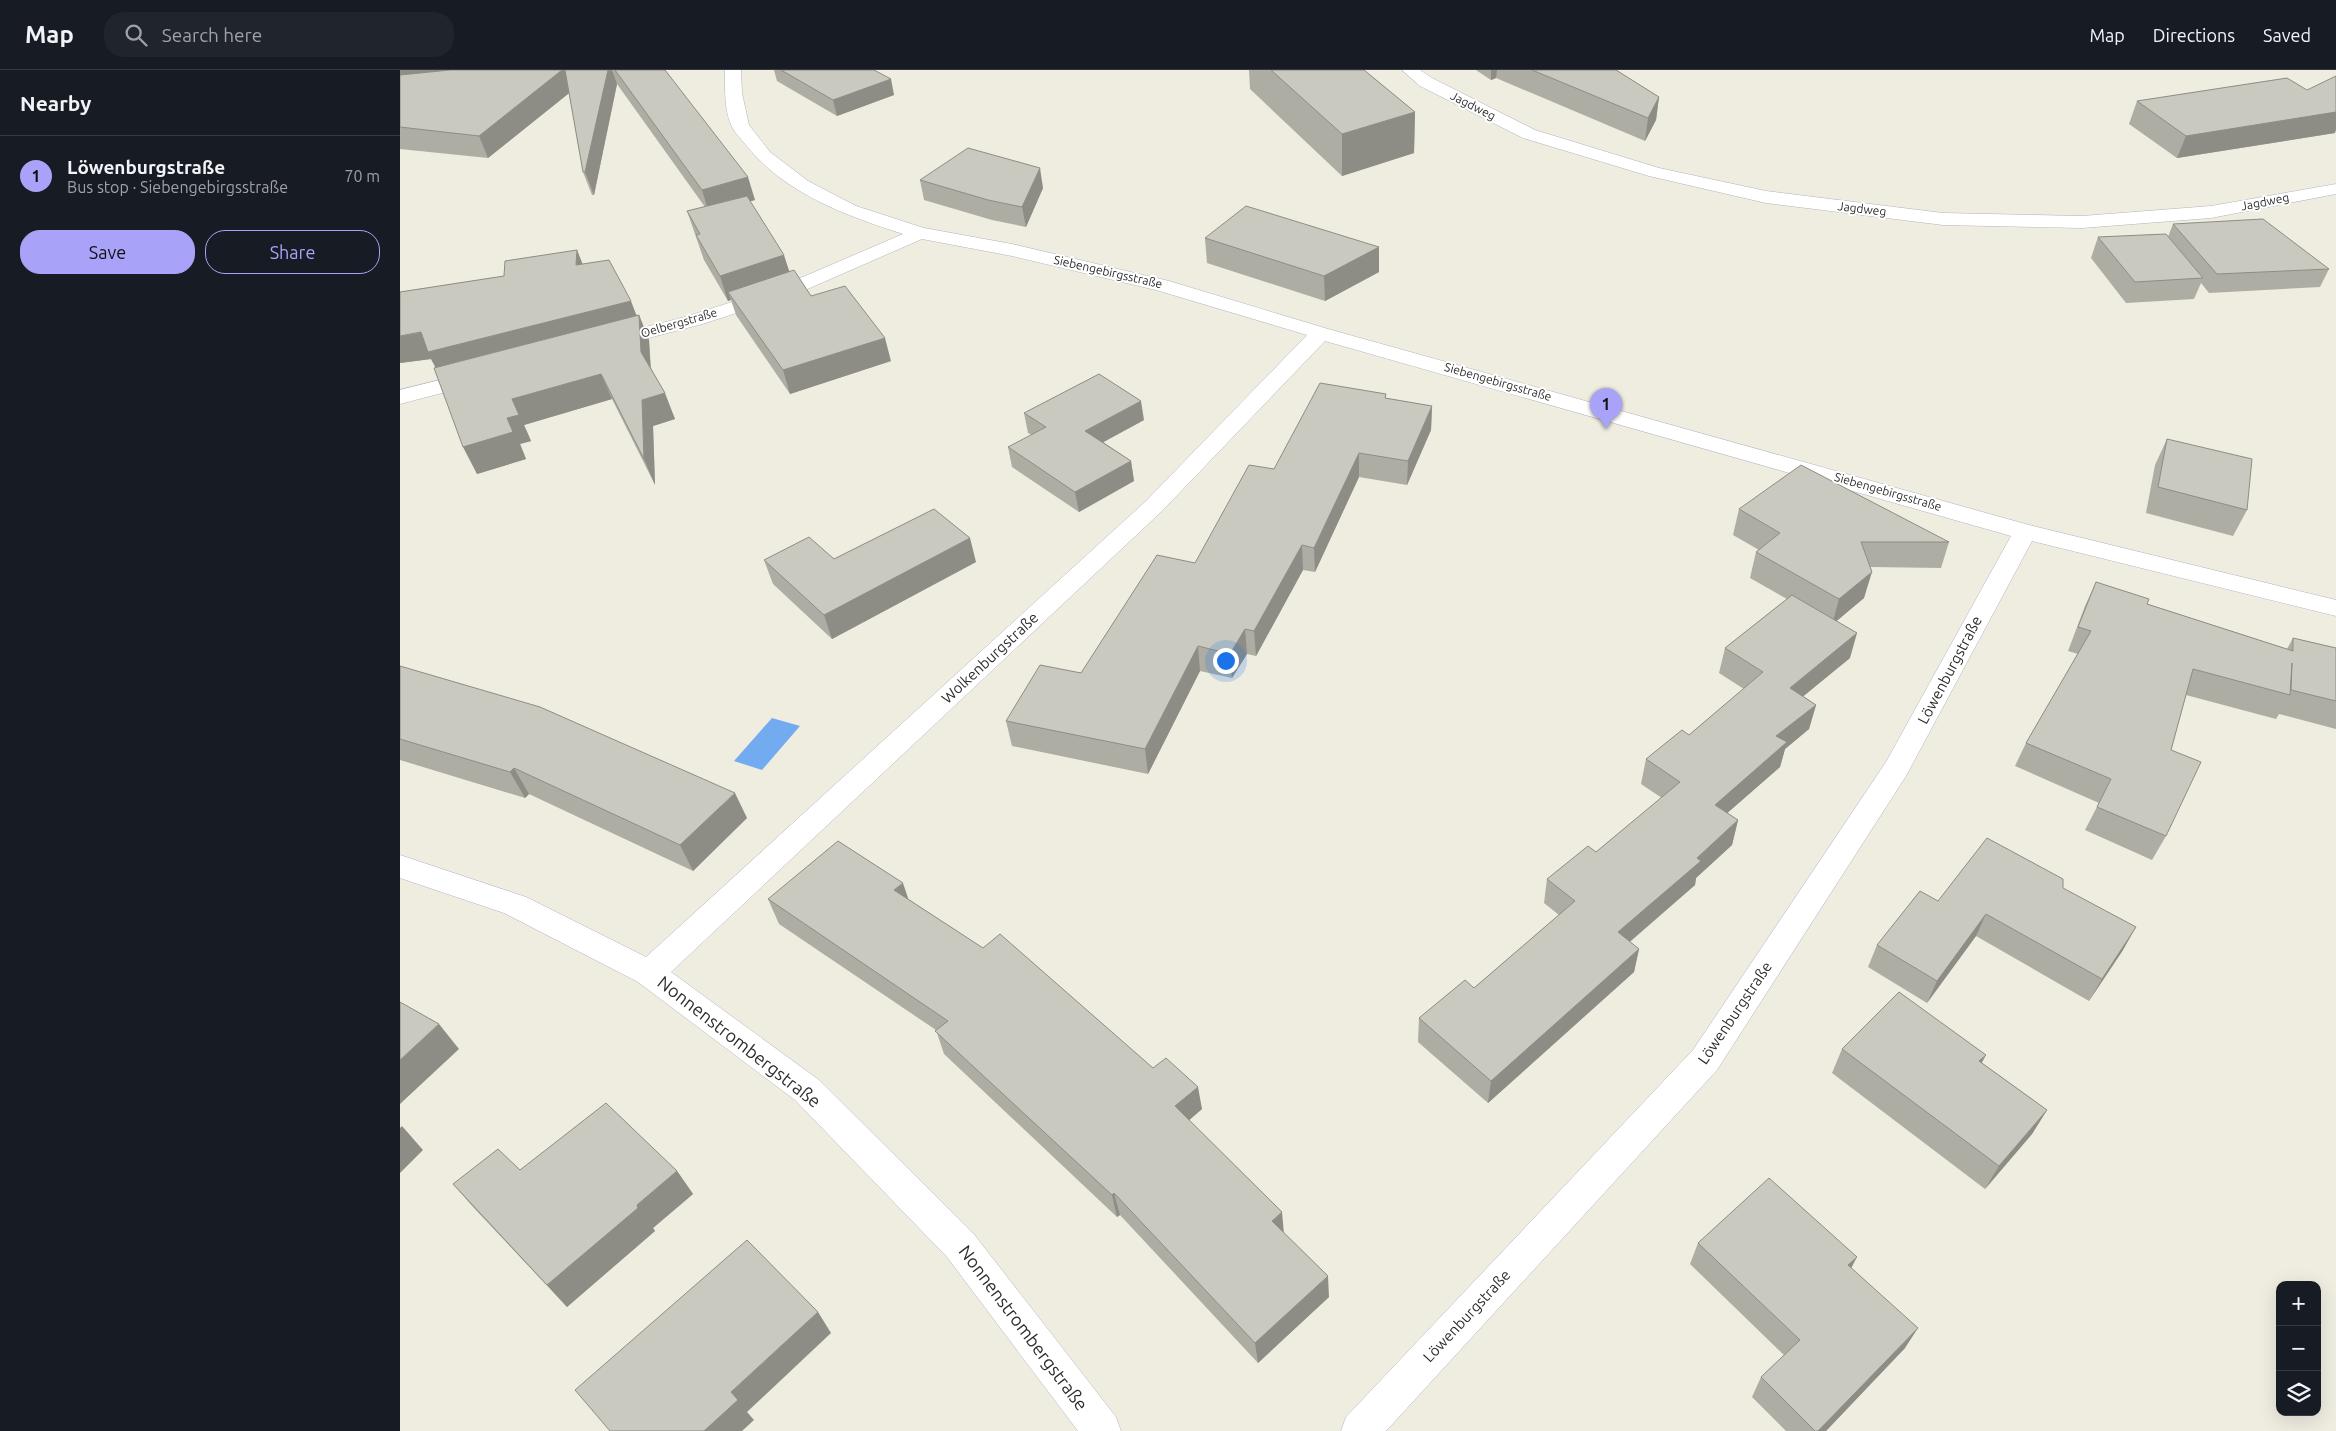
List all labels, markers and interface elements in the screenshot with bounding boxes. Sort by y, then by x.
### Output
search box [104,12,454,57]
text: Map [25,21,74,48]
icon: search [122,21,150,49]
text: Search here [162,24,262,46]
text: Map [2089,25,2125,45]
text: Directions [2153,25,2235,45]
text: Saved [2263,25,2311,45]
street label: Jagdweg [1449,89,1498,122]
text: Nearby [20,91,91,115]
text: Löwenburgstraße [67,156,225,178]
text: 1 [31,167,41,185]
text: 70 m [344,167,380,185]
text: Bus stop · Siebengebirgsstraße [67,178,288,196]
street label: Jagdweg [2240,190,2290,213]
street label: Jagdweg [1837,199,1887,218]
button: Save [20,230,195,274]
button: Share [205,230,380,274]
street label: Siebengebirgsstraße [1053,253,1164,290]
street label: Oelbergstraße [639,305,718,340]
street label: Siebengebirgsstraße [1443,360,1553,403]
pin: 1 [1590,388,1622,429]
street label: Siebengebirgsstraße [1833,470,1943,513]
street label: Wolkenburgstraße [938,609,1041,707]
street label: Löwenburgstraße [1914,613,1985,727]
your location [1213,648,1239,674]
street label: Löwenburgstraße [1694,958,1775,1067]
street label: Nonnenstrombergstraße [654,971,825,1111]
street label: Nonnenstrombergstraße [955,1241,1092,1414]
street label: Löwenburgstraße [1420,1266,1514,1365]
map controls [2276,1281,2321,1416]
button: + [2276,1281,2321,1326]
button: − [2276,1326,2321,1371]
button: layers [2276,1371,2321,1416]

